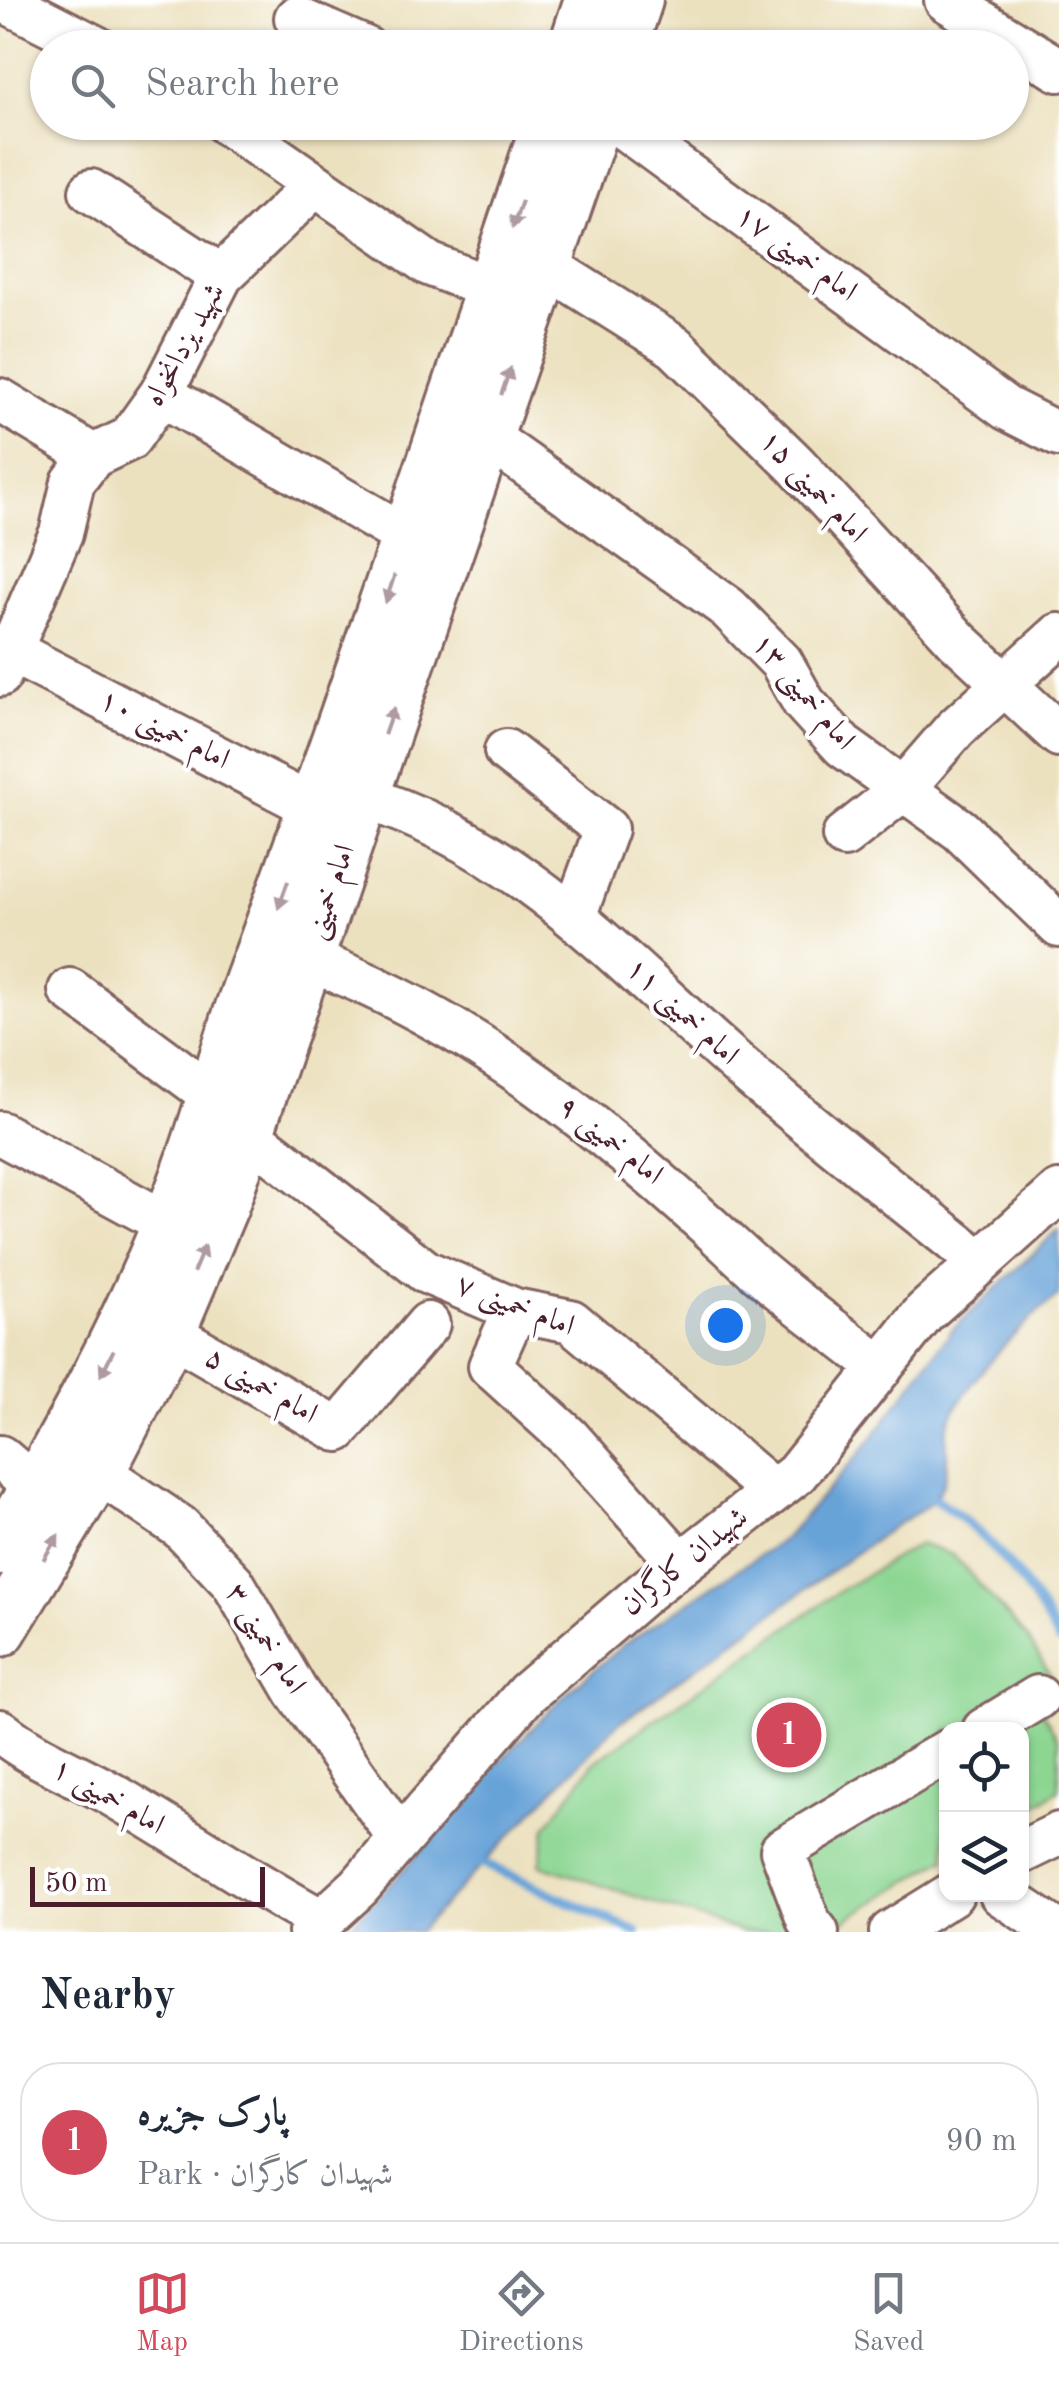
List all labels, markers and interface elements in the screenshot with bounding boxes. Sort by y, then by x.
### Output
search box [30,30,1029,140]
icon: search [65,58,120,113]
text: Search here [145,66,340,104]
one-way arrow [509,200,524,230]
street label: امام خمینی ۱۷ [725,200,862,315]
street label: شهید یزدانخواه [139,279,233,412]
one-way arrow [499,365,514,395]
street label: امام خمینی ۱۵ [747,425,872,555]
one-way arrow [381,574,396,604]
street label: امام خمینی ۱۳ [739,628,860,762]
street label: امام خمینی ۱۰ [90,684,234,784]
one-way arrow [383,706,398,736]
street label: امام خمینی [301,841,370,946]
one-way arrow [275,881,290,911]
street label: امام خمینی ۱۱ [614,953,744,1078]
street label: امام خمینی ۹ [546,1091,668,1198]
one-way arrow [192,1244,208,1274]
street label: امام خمینی ۷ [448,1270,578,1351]
your location [700,1300,751,1351]
street label: امام خمینی ۵ [195,1342,322,1438]
one-way arrow [99,1349,116,1378]
street label: شهیدان کارگران [612,1497,755,1623]
one-way arrow [42,1533,59,1561]
street label: امام خمینی ۳ [212,1578,311,1704]
pin: 1 [756,1698,822,1772]
map controls [939,1722,1029,1902]
button: locate [939,1722,1029,1812]
street label: امام خمینی ۱ [42,1753,169,1849]
button: layers [939,1812,1029,1902]
scale bar [30,1862,265,1906]
text: 50 m [45,1870,108,1898]
text: Nearby [40,1976,176,2018]
text: پارک جزیره [137,2095,288,2133]
text: 1 [65,2126,84,2158]
text: 90 m [946,2126,1017,2158]
text: Park · شهیدان کارگران [137,2160,393,2192]
tab: Map [135,2266,190,2361]
tab: Directions [459,2266,584,2361]
tab: Saved [853,2266,924,2361]

